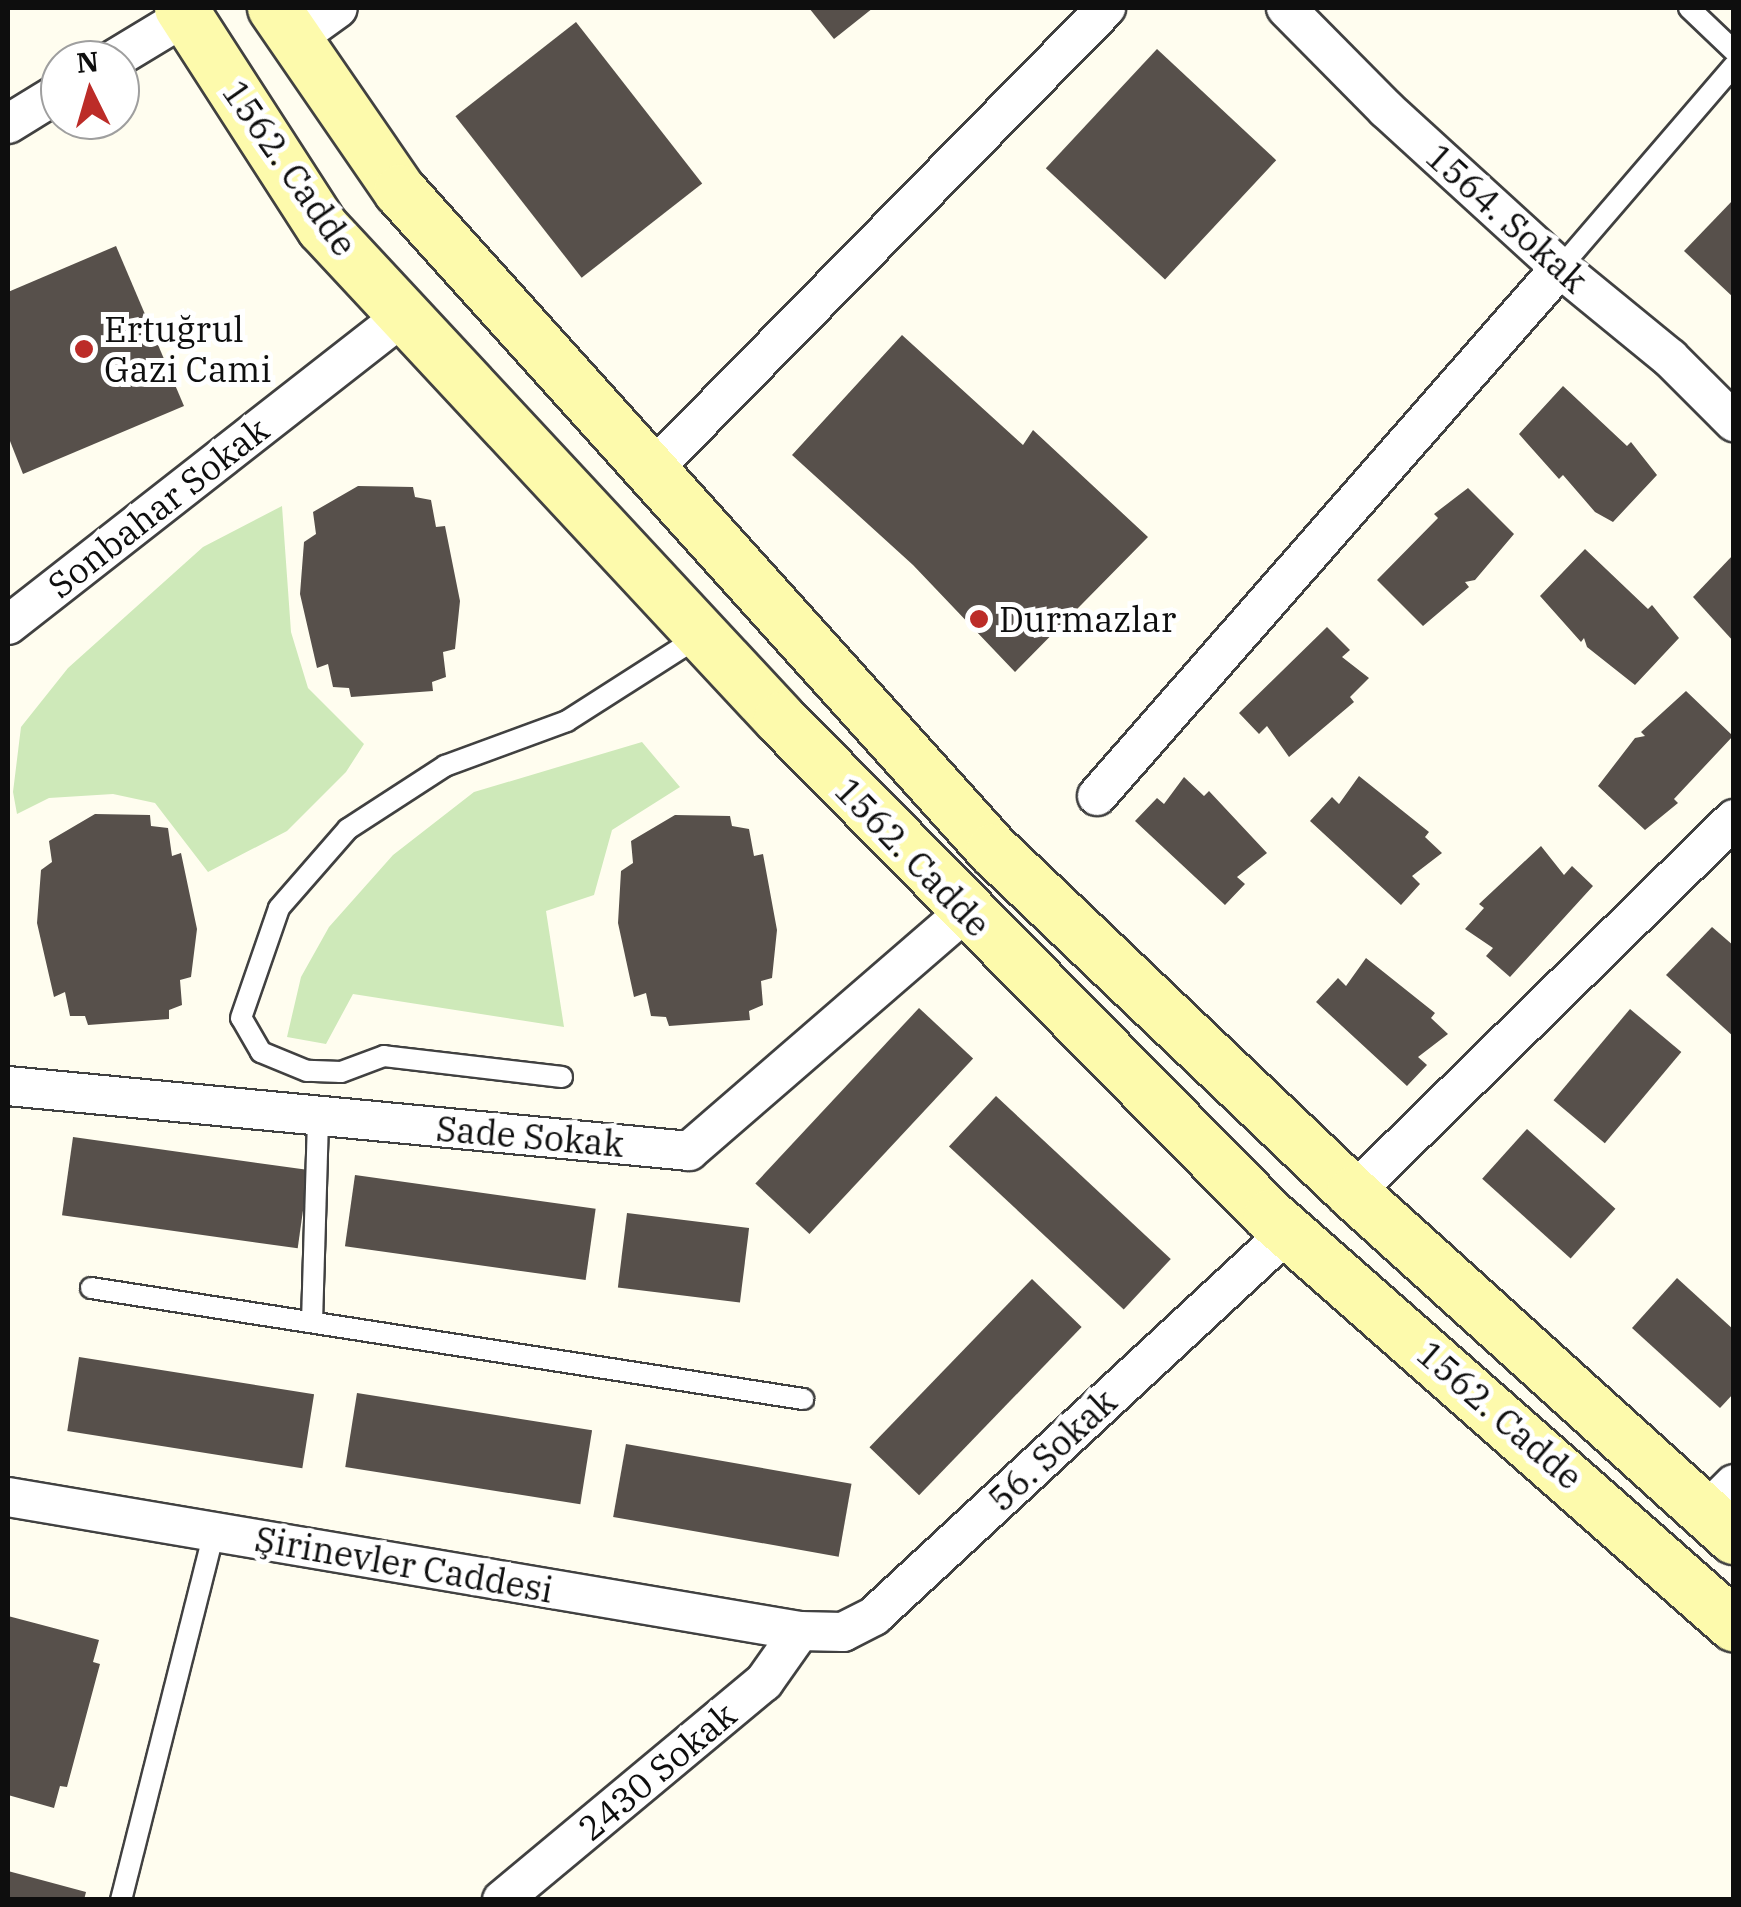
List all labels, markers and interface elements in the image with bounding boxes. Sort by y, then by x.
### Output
north arrow [40,40,140,140]
text: N [75,42,100,81]
street label: 1562. Cadde [214,72,366,264]
street label: 1564. Sokak [1418,135,1596,301]
place label: Ertuğrul Gazi Cami [104,308,271,390]
marker: Ertuğrul Gazi Cami [73,338,95,360]
street label: Sonbahar Sokak [39,408,277,606]
place label: Durmazlar [999,598,1176,640]
marker: Durmazlar [968,608,990,630]
street label: 1562. Cadde [827,769,999,945]
street label: Sade Sokak [434,1107,626,1165]
street label: 1562. Cadde [1409,1332,1591,1498]
street label: 56. Sokak [979,1380,1125,1520]
street label: Şirinevler Caddesi [252,1517,556,1611]
street label: 2430 Sokak [570,1693,744,1849]

